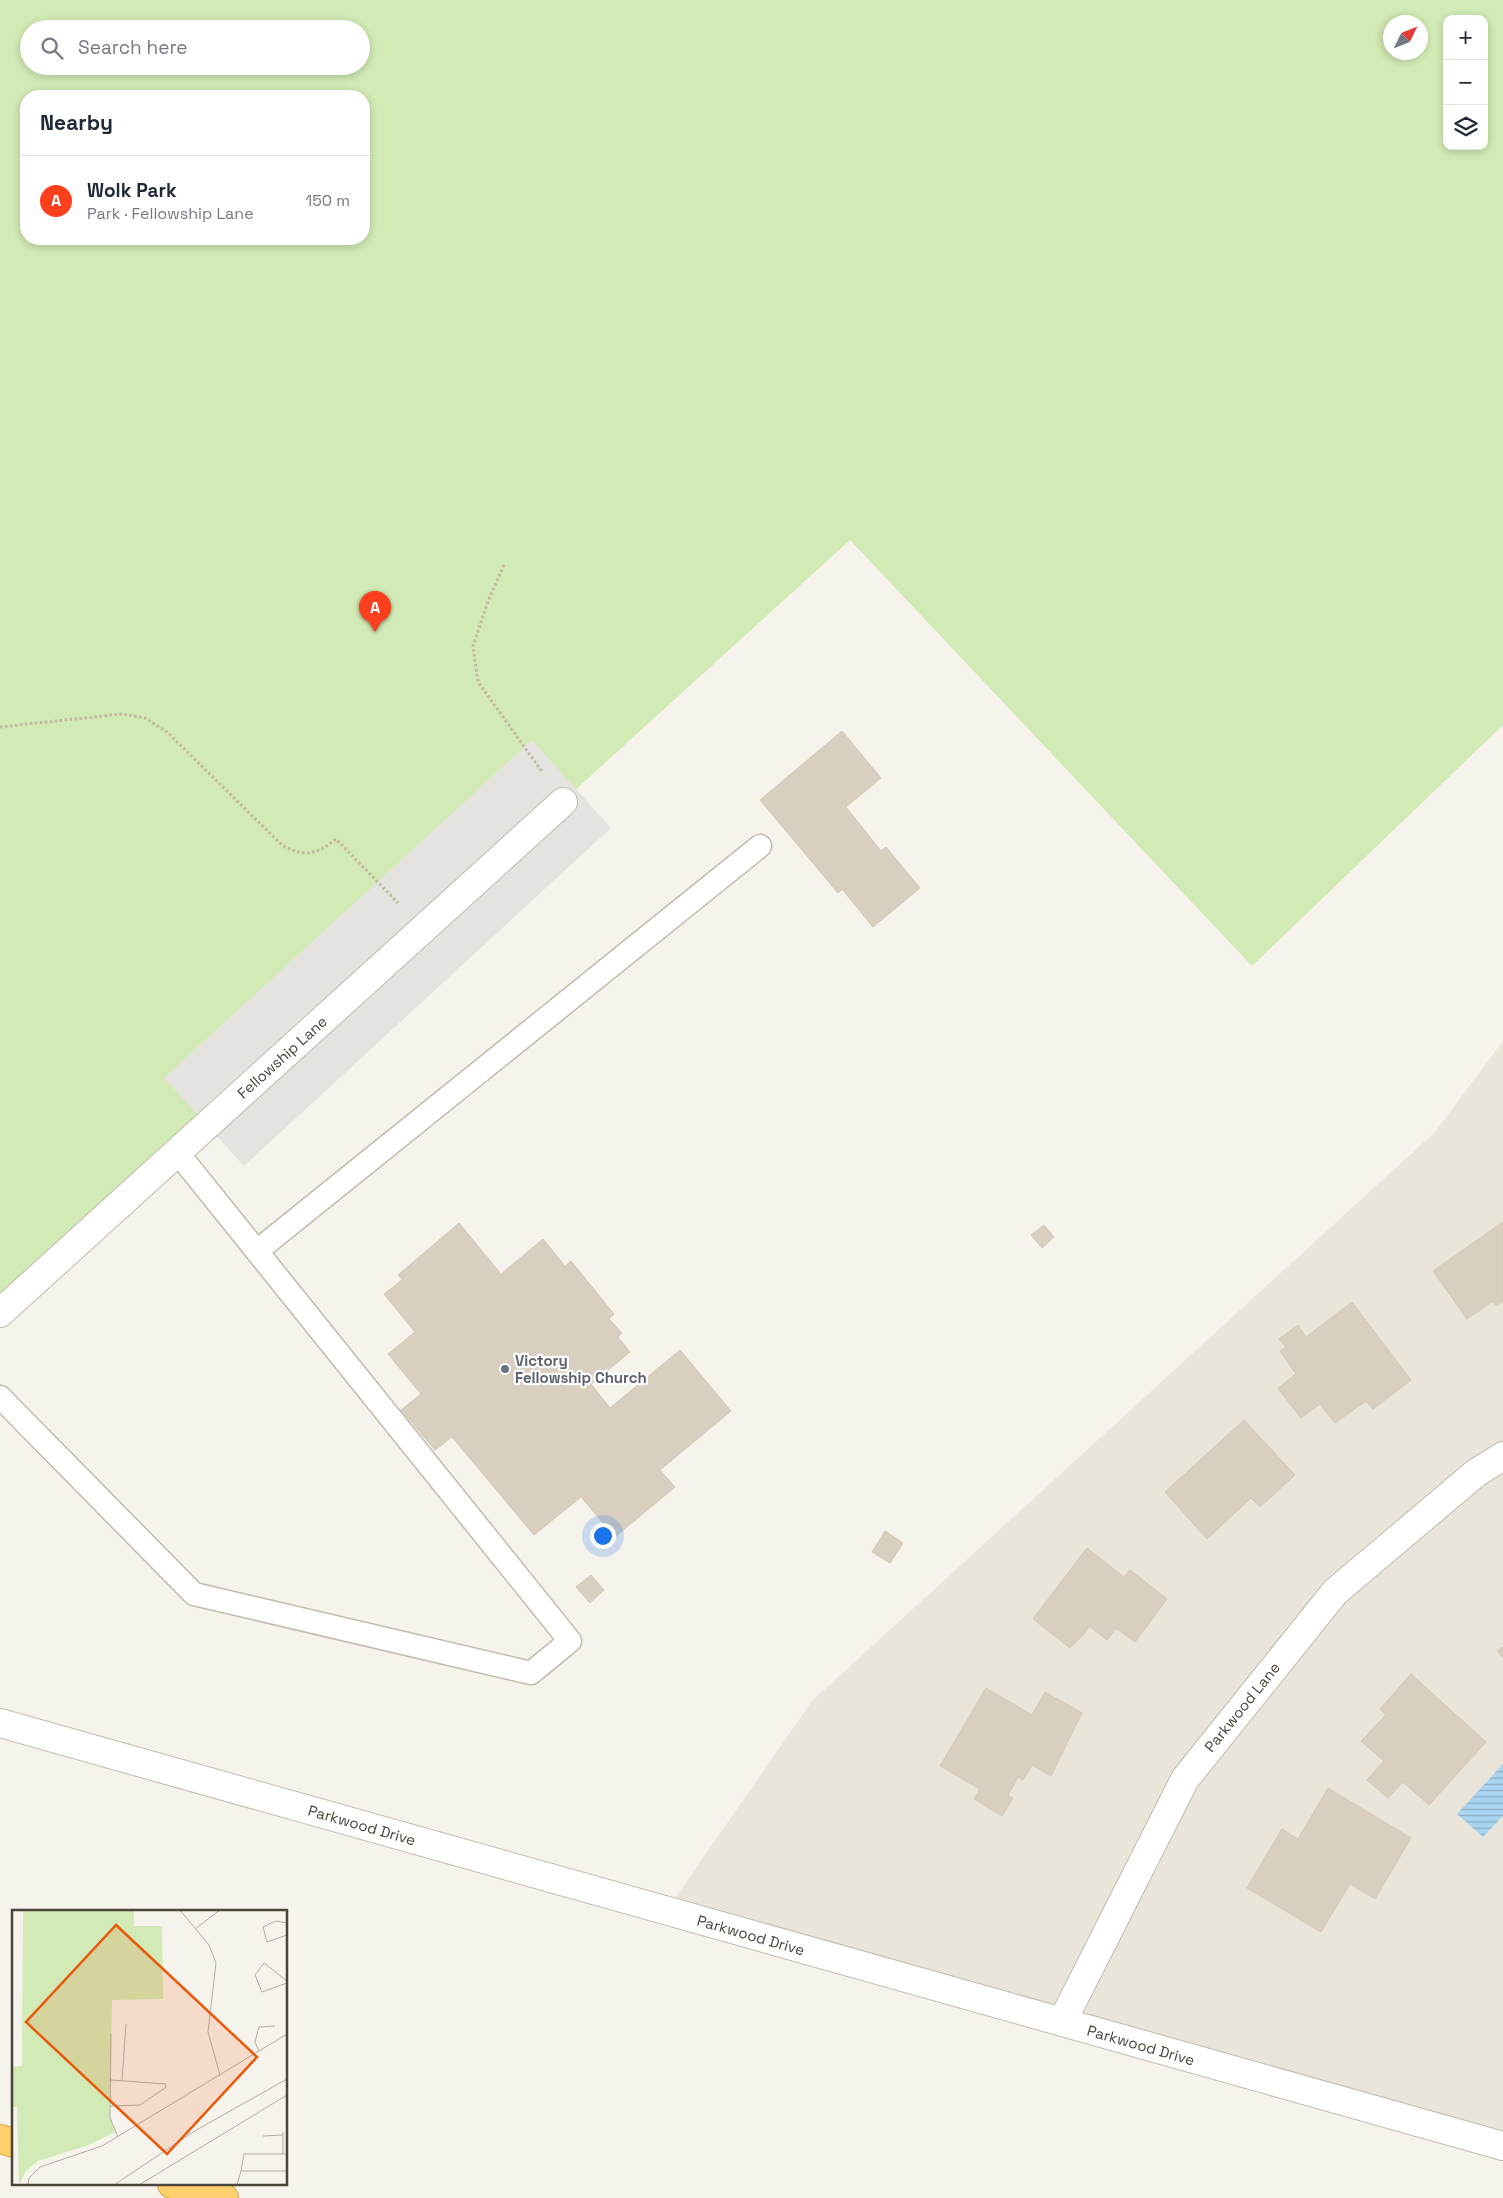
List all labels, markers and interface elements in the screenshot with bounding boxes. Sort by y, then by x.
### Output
north arrow [1383,15,1428,60]
map controls [1443,15,1488,150]
button: + [1443,15,1488,60]
search box [20,20,370,75]
icon: search [38,34,66,62]
text: Search here [78,35,188,60]
button: − [1443,60,1488,105]
button: layers [1443,105,1488,150]
text: Nearby [40,109,113,136]
text: Wolk Park [87,178,177,203]
text: A [51,190,61,211]
text: 150 m [306,190,350,211]
text: Park · Fellowship Lane [87,203,254,224]
pin: A [359,591,391,632]
street label: Fellowship Lane [233,1012,331,1102]
place label: Victory Fellowship Church [515,1351,647,1387]
marker: Victory Fellowship Church [499,1363,511,1375]
your location [590,1523,616,1549]
street label: Parkwood Lane [1200,1658,1284,1756]
street label: Parkwood Drive [306,1801,418,1849]
inset map [12,1910,288,2186]
street label: Parkwood Drive [695,1911,807,1959]
street label: Parkwood Drive [1085,2021,1197,2069]

